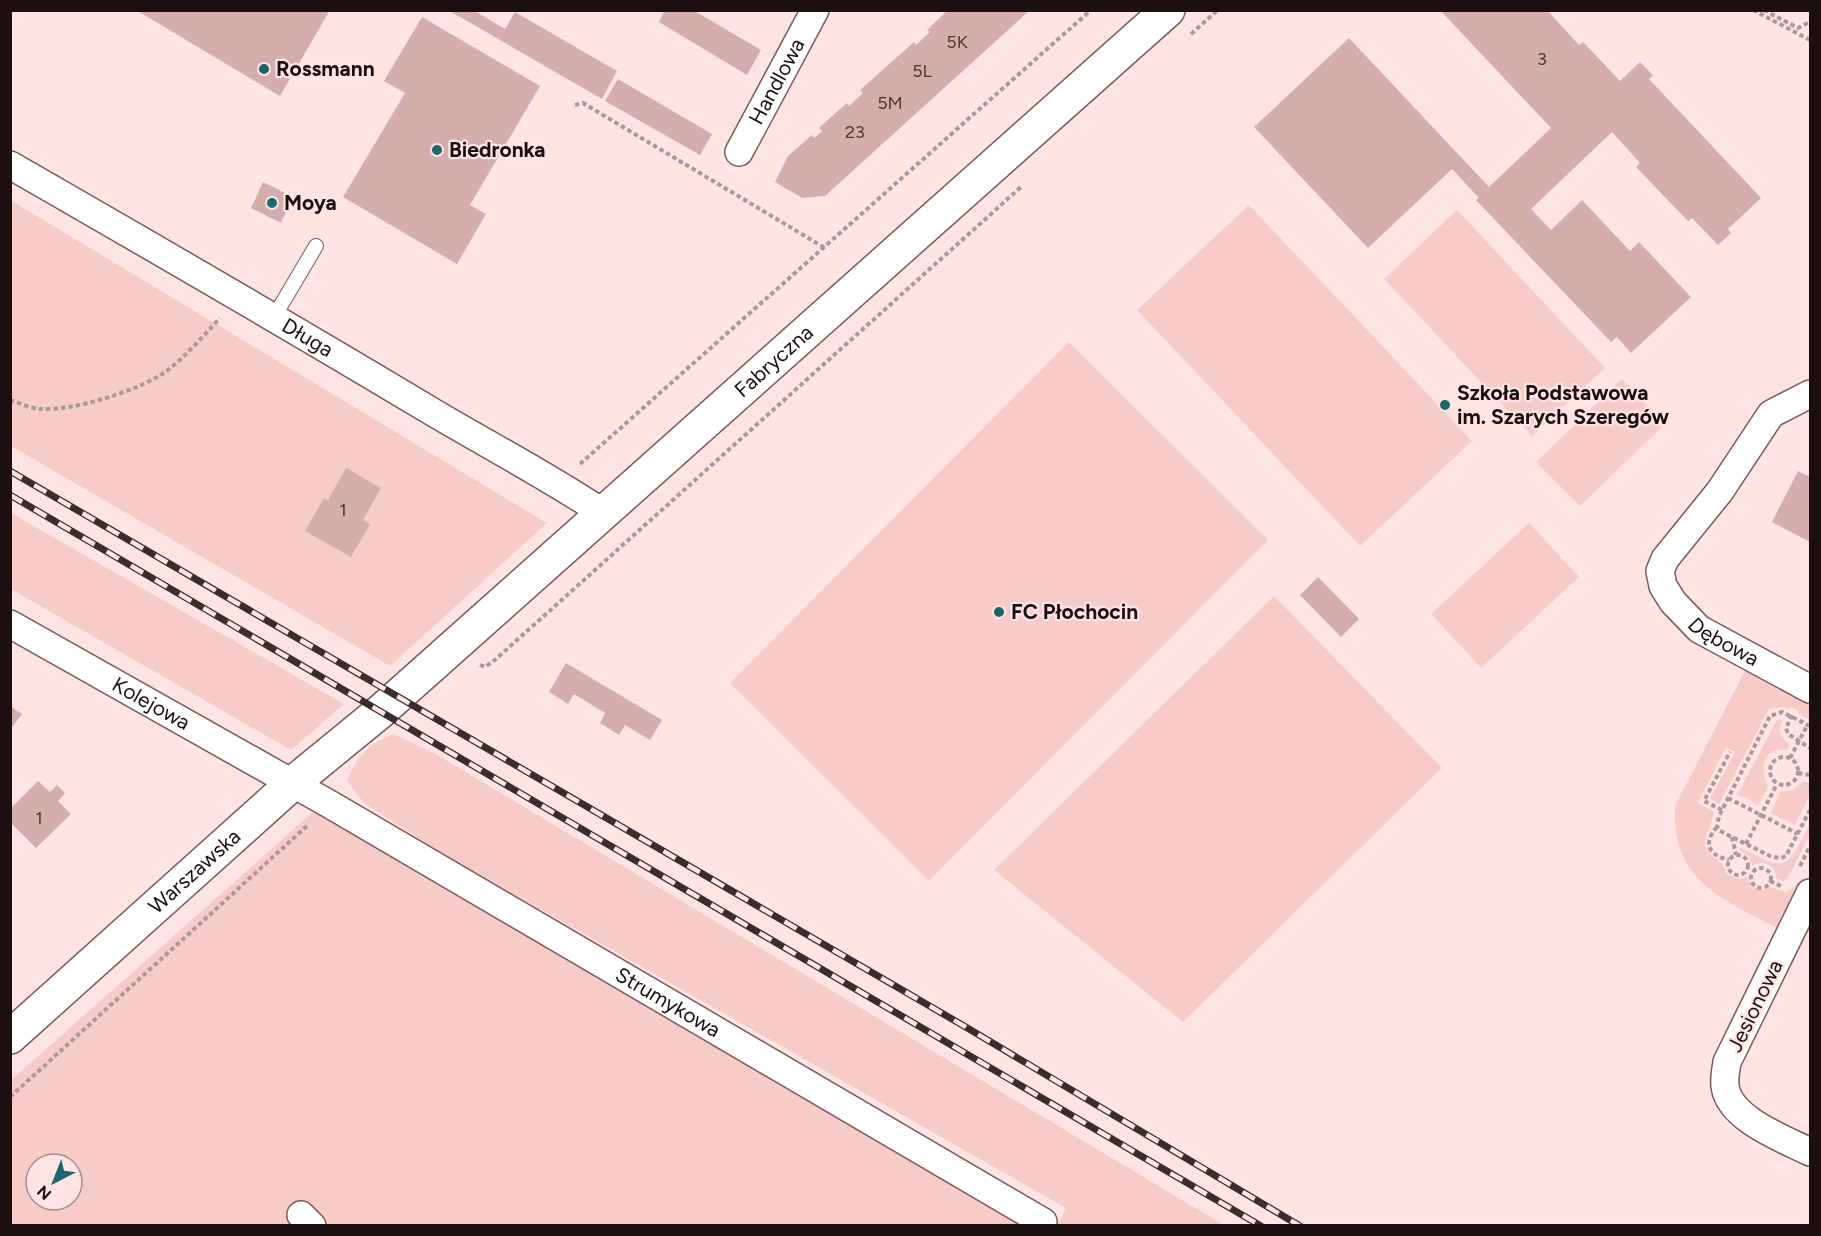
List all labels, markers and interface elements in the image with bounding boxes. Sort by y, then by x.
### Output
house number: 5K [946,31,968,53]
street label: Handlowa [743,34,810,129]
house number: 3 [1537,48,1547,70]
place label: Rossmann [276,56,375,81]
house number: 5L [912,60,932,82]
marker: Rossmann [257,62,271,76]
house number: 5M [877,92,903,114]
house number: 23 [845,121,865,143]
place label: Biedronka [449,137,546,162]
marker: Biedronka [430,143,444,157]
place label: Moya [284,190,337,215]
marker: Moya [265,196,279,210]
street label: Długa [278,312,338,362]
street label: Fabryczna [729,319,818,402]
place label: Szkoła Podstawowa im. Szarych Szeregów [1457,380,1669,429]
marker: Szkoła Podstawowa im. Szarych Szeregów [1438,398,1452,412]
house number: 1 [339,499,347,521]
place label: FC Płochocin [1011,599,1138,624]
marker: FC Płochocin [992,605,1006,619]
street label: Dębowa [1683,612,1763,671]
street label: Kolejowa [108,671,195,735]
house number: 1 [35,807,43,829]
street label: Warszawska [143,823,245,919]
street label: Jesionowa [1721,956,1788,1056]
street label: Strumykowa [611,961,725,1042]
north arrow [24,1152,84,1212]
text: N [33,1182,55,1204]

